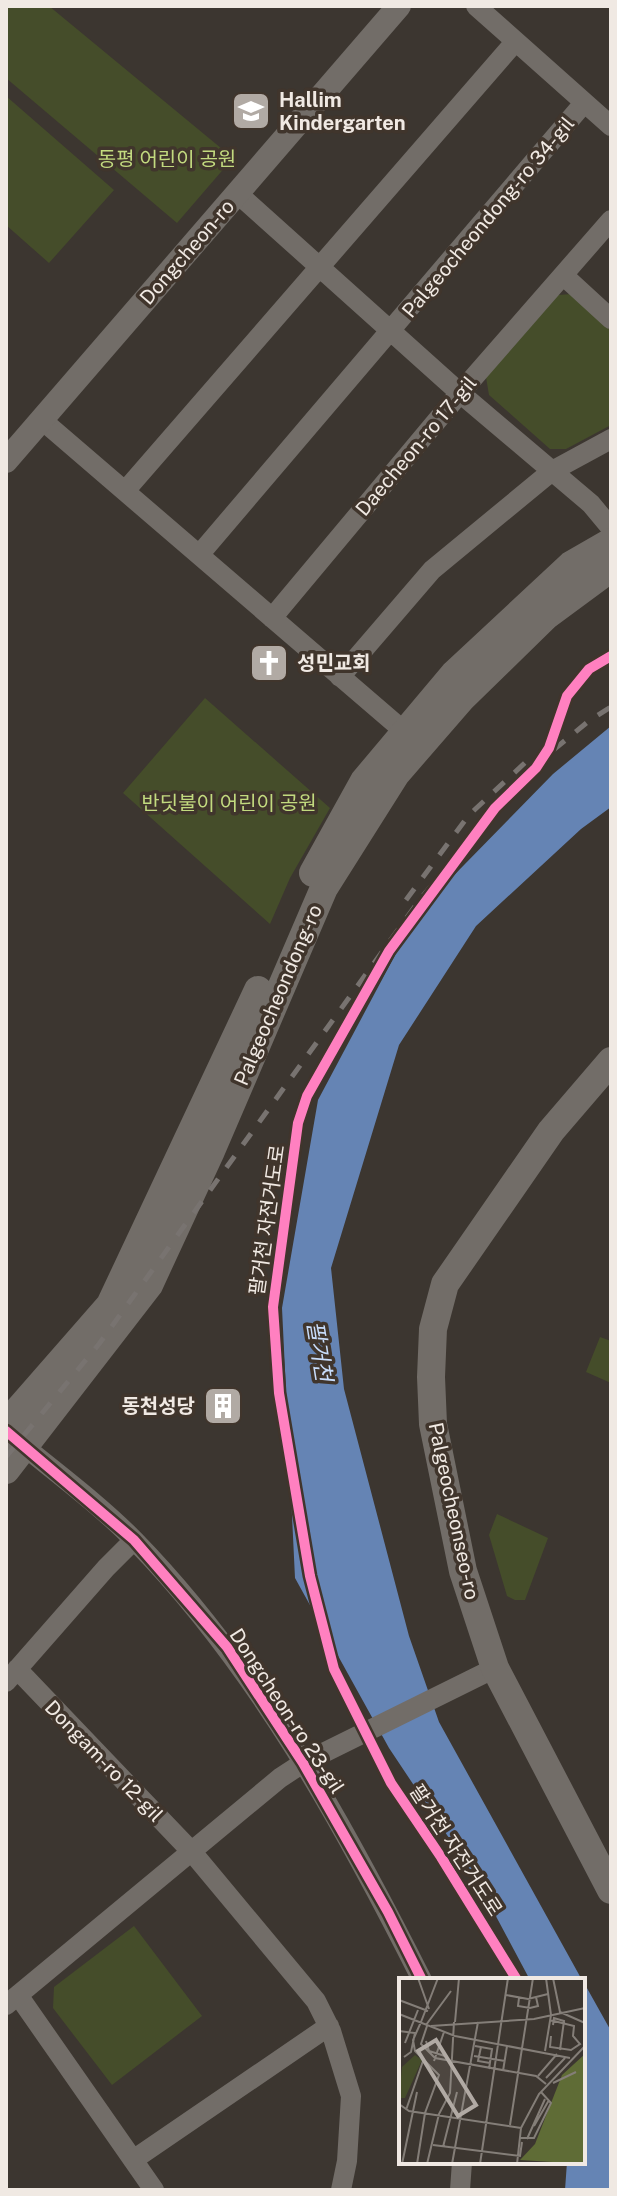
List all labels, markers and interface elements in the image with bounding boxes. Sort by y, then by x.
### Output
place label: Hallim Kindergarten [279,88,406,135]
school or university icon: Hallim Kindergarten [230,90,272,132]
street label: Palgeocheondong-ro 34-gil [397,112,579,322]
park label: 동평 어린이 공원 [98,147,236,171]
street label: Dongcheon-ro [135,194,239,310]
street label: Daecheon-ro 17-gil [351,371,481,521]
church icon: 성민교회 [248,642,290,684]
place label: 성민교회 [297,651,371,675]
park label: 반딧불이 어린이 공원 [141,791,317,815]
street label: Palgeocheondong-ro [229,901,327,1089]
street label: 팔거천 자전거도로 [245,1143,289,1297]
water label: 팔거천 [302,1319,338,1386]
building icon: 동천성당 [202,1385,244,1427]
place label: 동천성당 [121,1394,195,1418]
street label: Palgeocheonseo-ro [423,1420,485,1602]
street label: Dongcheon-ro 23-gil [225,1624,349,1798]
street label: Dongam-ro 12-gil [40,1695,168,1827]
street label: 팔거천 자전거도로 [405,1780,507,1920]
inset map [399,1978,585,2164]

